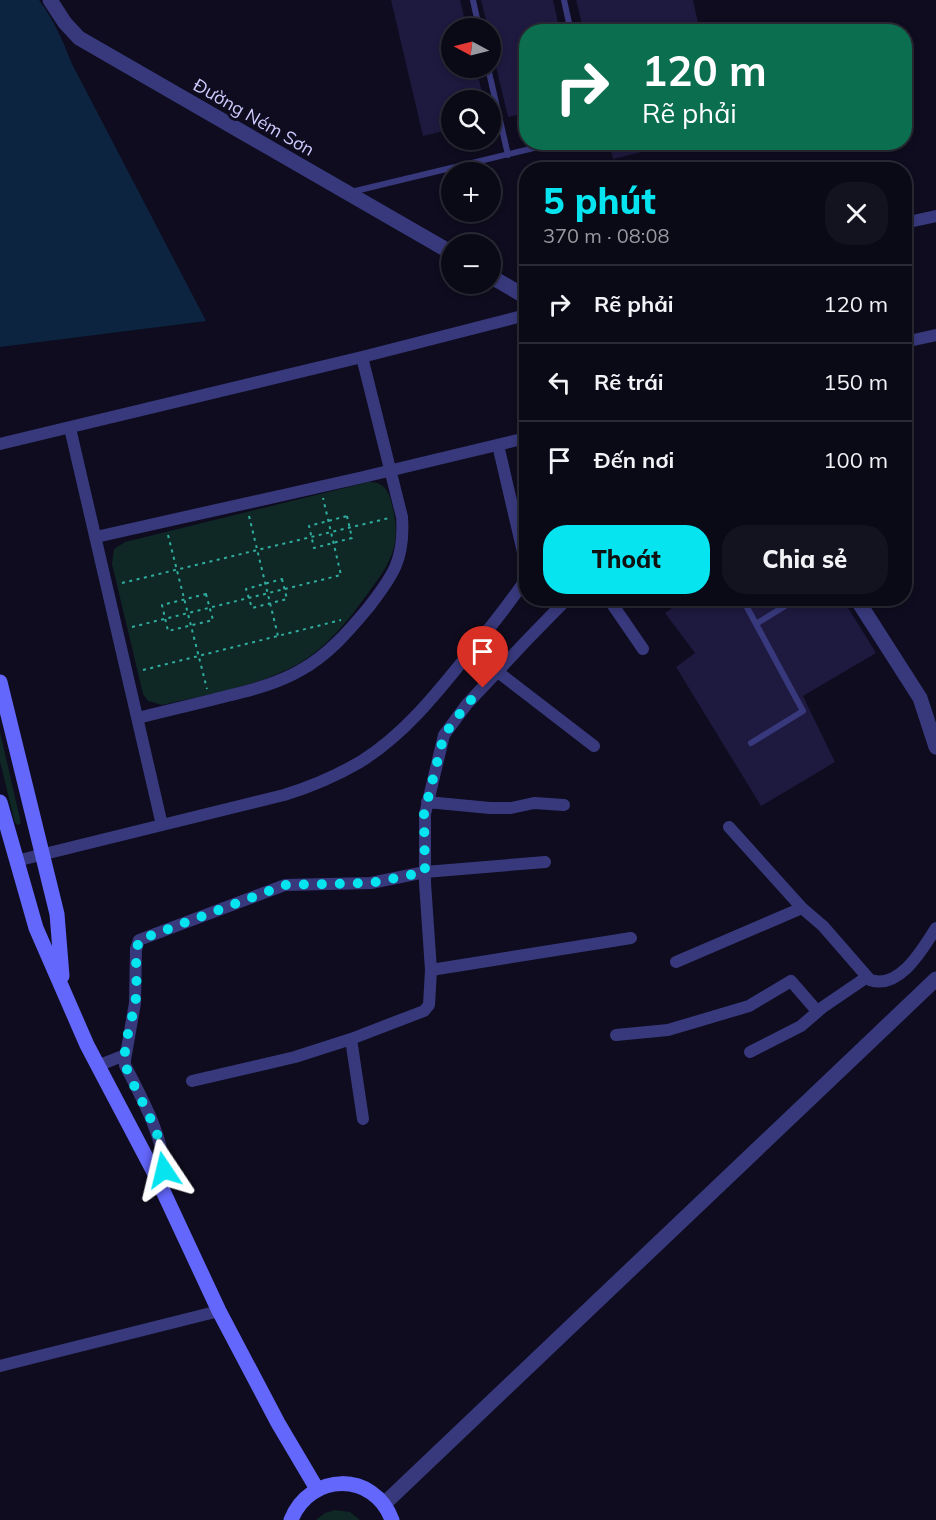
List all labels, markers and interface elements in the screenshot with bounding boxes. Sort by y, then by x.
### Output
north arrow [441,18,501,78]
map controls [441,18,501,294]
text: 120 m [642,44,767,97]
icon: right [543,48,621,126]
street label: Đường Ném Sơn [189,73,319,161]
button: search [441,90,501,150]
text: Rẽ phải [642,96,737,130]
button: + [441,162,501,222]
text: 5 phút [543,178,656,223]
button: close [825,182,888,245]
text: 370 m · 08:08 [543,223,669,248]
button: − [441,234,501,294]
icon: right [543,288,576,321]
text: Rẽ phải [594,290,674,318]
text: 120 m [823,290,888,318]
icon: left [543,366,576,399]
text: Rẽ trái [594,368,664,396]
text: 150 m [823,368,888,396]
icon: arrive [543,444,576,477]
text: Đến nơi [594,446,674,474]
text: 100 m [823,446,888,474]
button: Thoát [543,525,710,594]
button: Chia sẻ [722,525,888,594]
pin [457,626,508,688]
icon: arrive [466,635,499,668]
position arrow [132,1138,196,1202]

